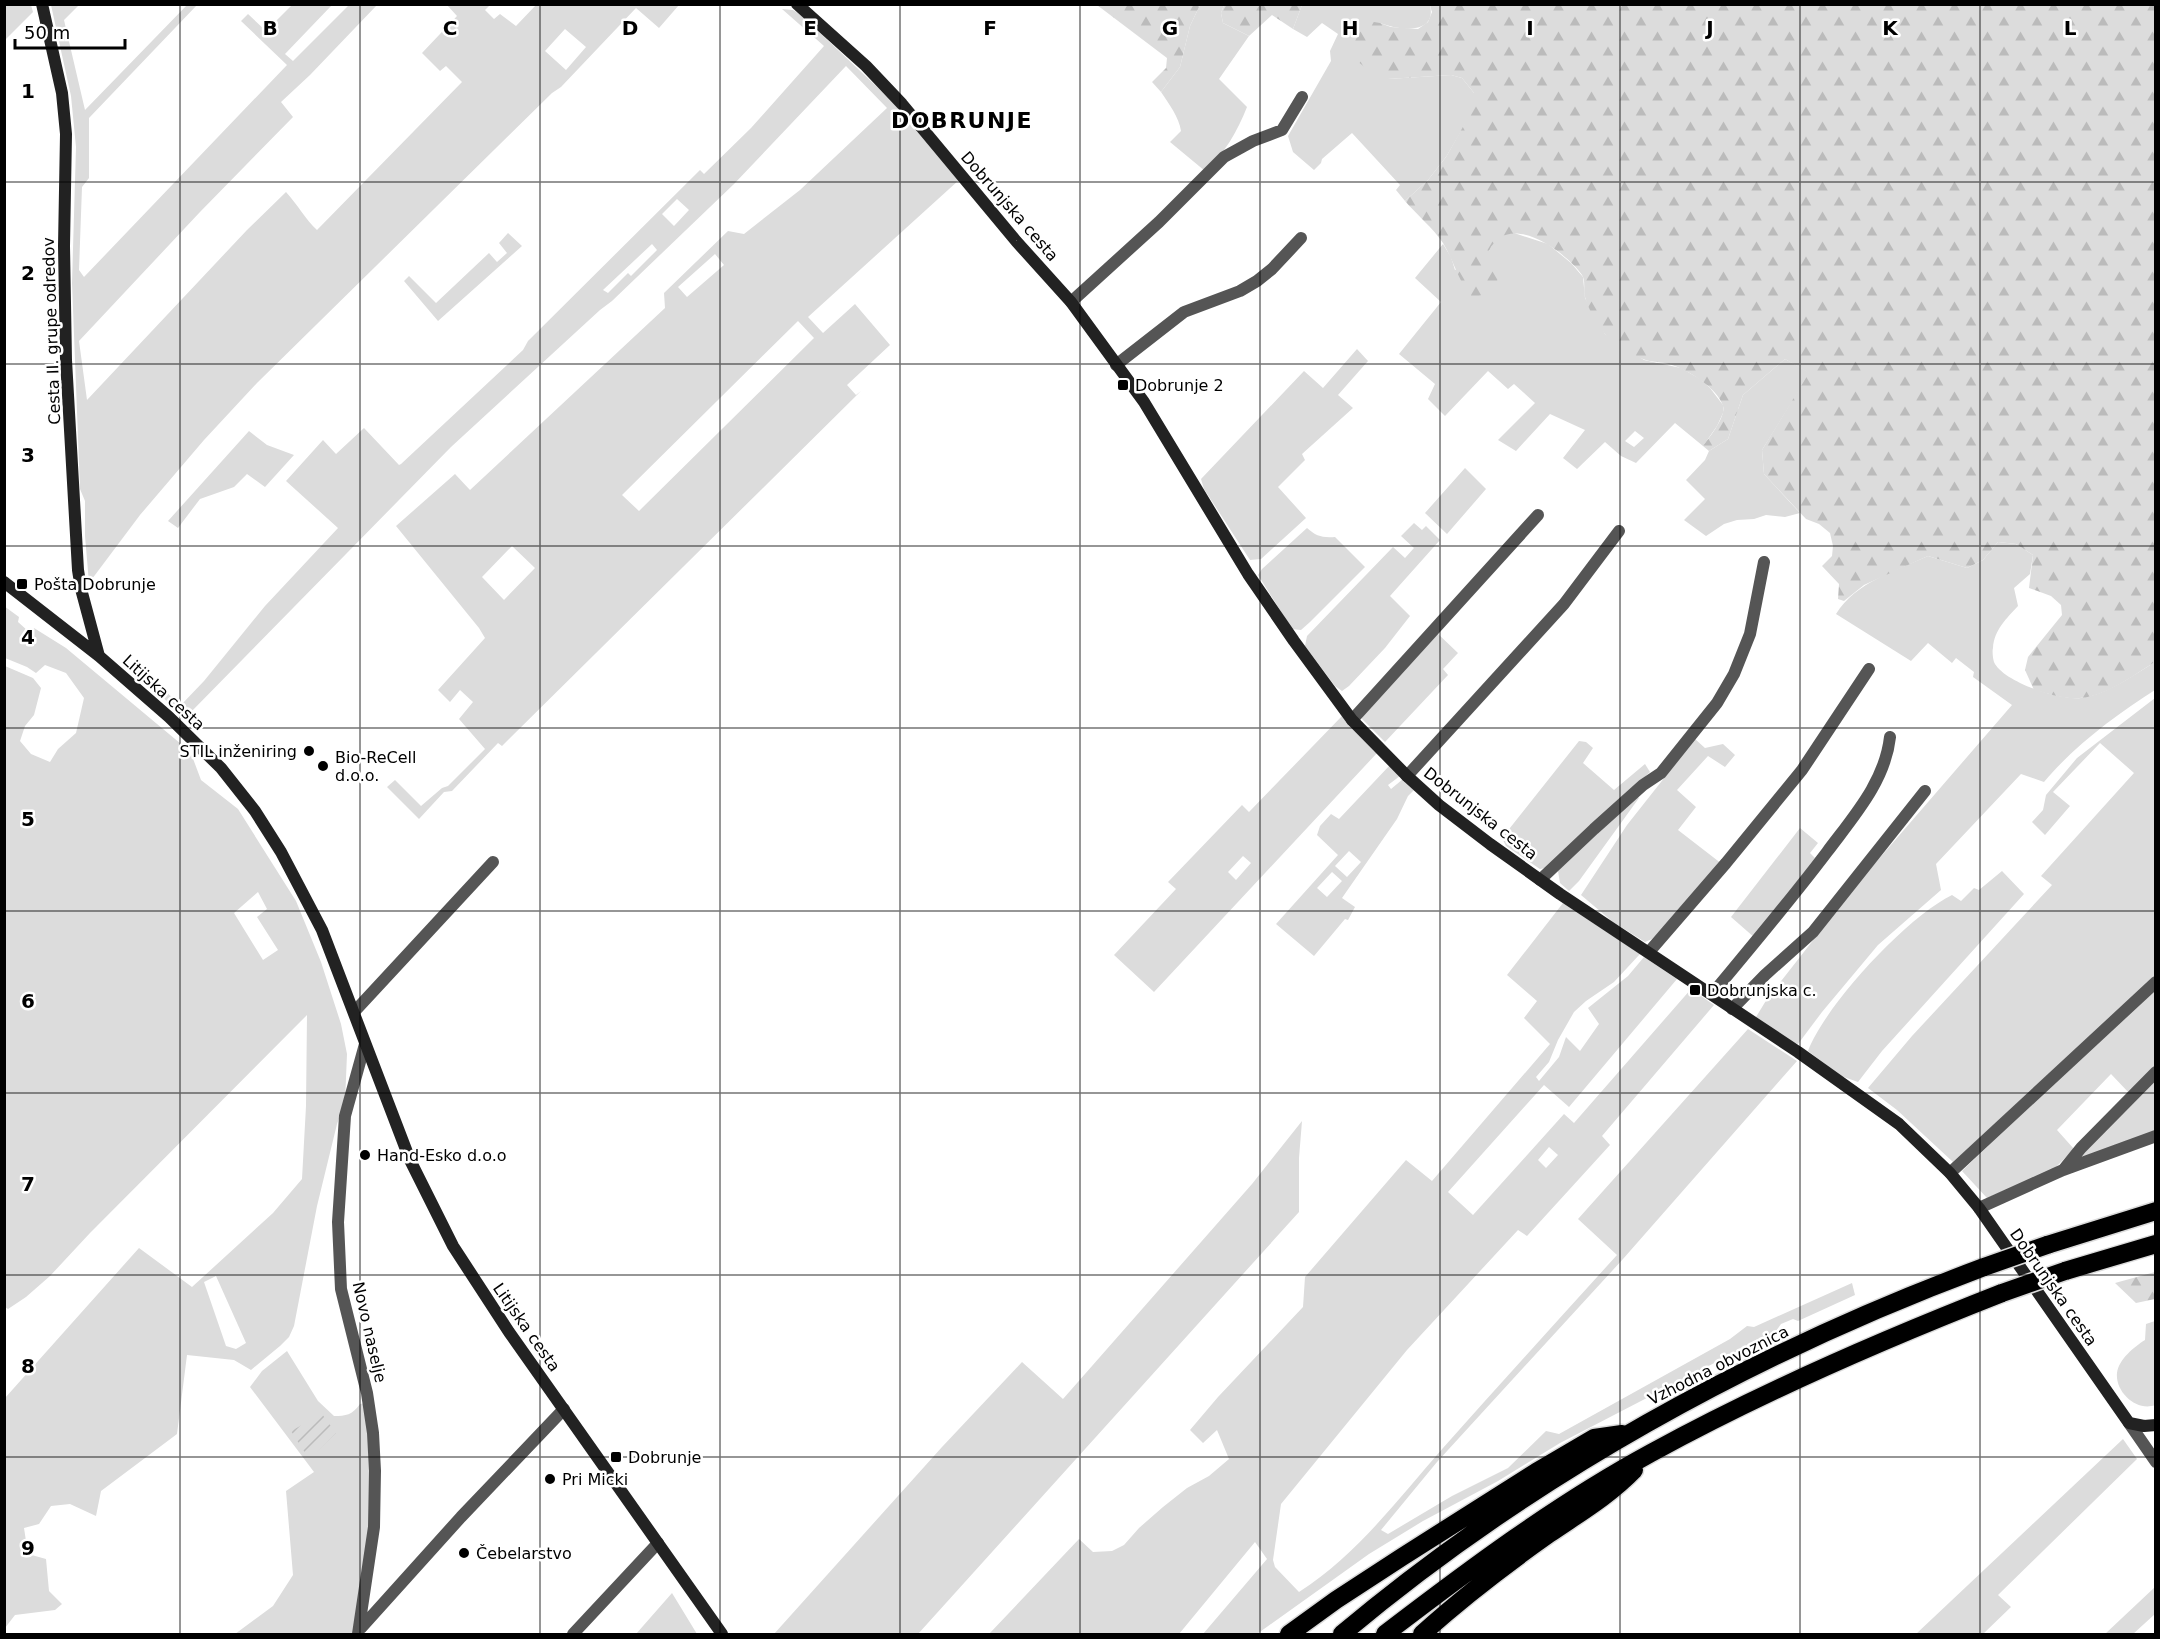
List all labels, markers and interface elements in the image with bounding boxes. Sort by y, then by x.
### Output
scale bar [15,12,124,50]
text: B [262,16,278,40]
text: C [443,16,457,40]
text: D [622,16,638,40]
text: E [803,16,817,40]
text: F [983,16,997,40]
text: G [1162,16,1178,40]
text: H [1342,16,1358,40]
text: I [1526,16,1534,40]
text: J [1704,16,1714,40]
text: K [1882,16,1899,40]
text: L [2064,16,2077,40]
text: 50 m [24,22,70,43]
text: 1 [21,79,35,103]
district label: DOBRUNJE [891,108,1033,133]
street label: Dobrunjska cesta [957,148,1062,265]
street label: Cesta II. grupe odredov [39,237,64,425]
text: 2 [21,261,35,285]
place label: Dobrunje 2 [1135,376,1224,395]
marker: Dobrunje 2 [1116,378,1130,392]
text: 3 [21,443,35,467]
place label: Pošta Dobrunje [34,575,156,594]
marker: Pošta Dobrunje [15,577,29,591]
text: 4 [21,625,35,649]
street label: Litijska cesta [119,651,209,734]
place label: STIL inženiring [180,742,297,761]
marker: STIL inženiring [302,744,316,758]
place label: Bio-ReCell d.o.o. [335,748,416,785]
marker: Bio-ReCell d.o.o. [316,759,330,773]
street label: Dobrunjska cesta [1420,763,1541,864]
text: 5 [21,807,35,831]
place label: Dobrunjska c. [1707,981,1817,1000]
marker: Dobrunjska c. [1688,983,1702,997]
text: 6 [21,989,35,1013]
place label: Hand-Esko d.o.o [377,1146,507,1165]
marker: Hand-Esko d.o.o [358,1148,372,1162]
text: 7 [21,1172,35,1196]
street label: Dobrunjska cesta [2006,1225,2101,1350]
street label: Litijska cesta [489,1279,564,1375]
street label: Novo naselje [349,1280,390,1384]
street label: Vzhodna obvoznica [1645,1322,1792,1409]
text: 8 [21,1354,35,1378]
place label: Dobrunje [628,1448,701,1467]
marker: Dobrunje [609,1450,623,1464]
place label: Pri Micki [562,1470,628,1489]
marker: Pri Micki [543,1472,557,1486]
text: 9 [21,1536,35,1560]
place label: Čebelarstvo [476,1544,572,1563]
marker: Čebelarstvo [457,1546,471,1560]

